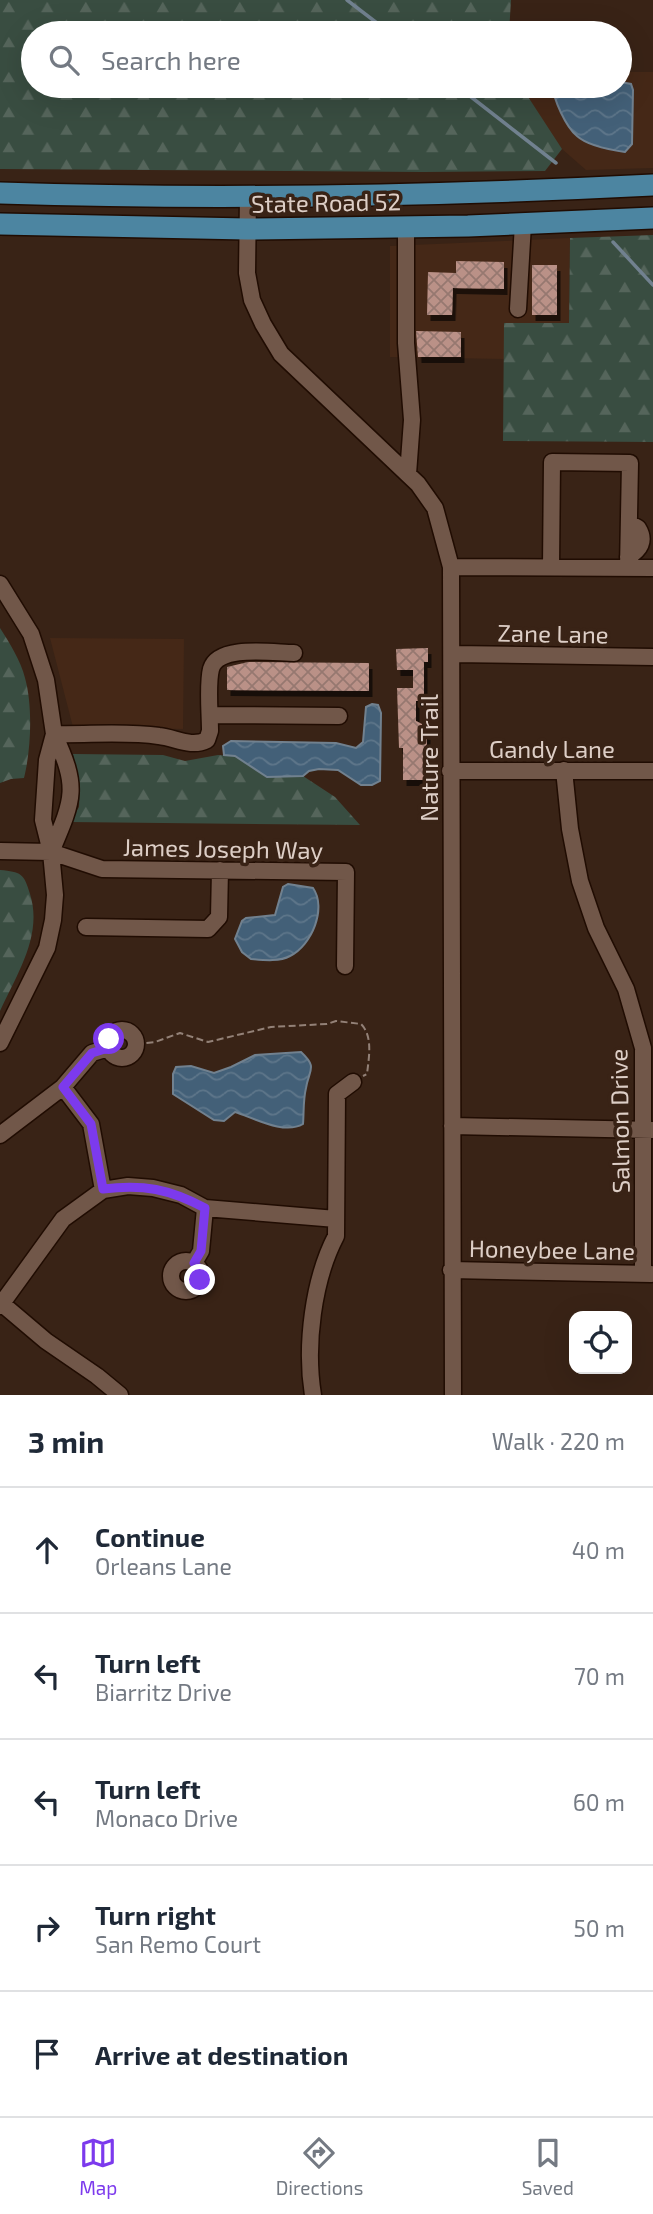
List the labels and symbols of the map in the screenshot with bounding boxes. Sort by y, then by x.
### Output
street label: State Road 52 [251,186,401,218]
street label: Zane Lane [497,618,609,648]
street label: Nature Trail [414,694,443,822]
street label: Gandy Lane [489,734,615,763]
street label: James Joseph Way [123,832,324,864]
route start [93,1023,124,1054]
street label: Salmon Drive [603,1048,635,1194]
street label: Honeybee Lane [469,1233,635,1265]
route end [184,1264,215,1295]

